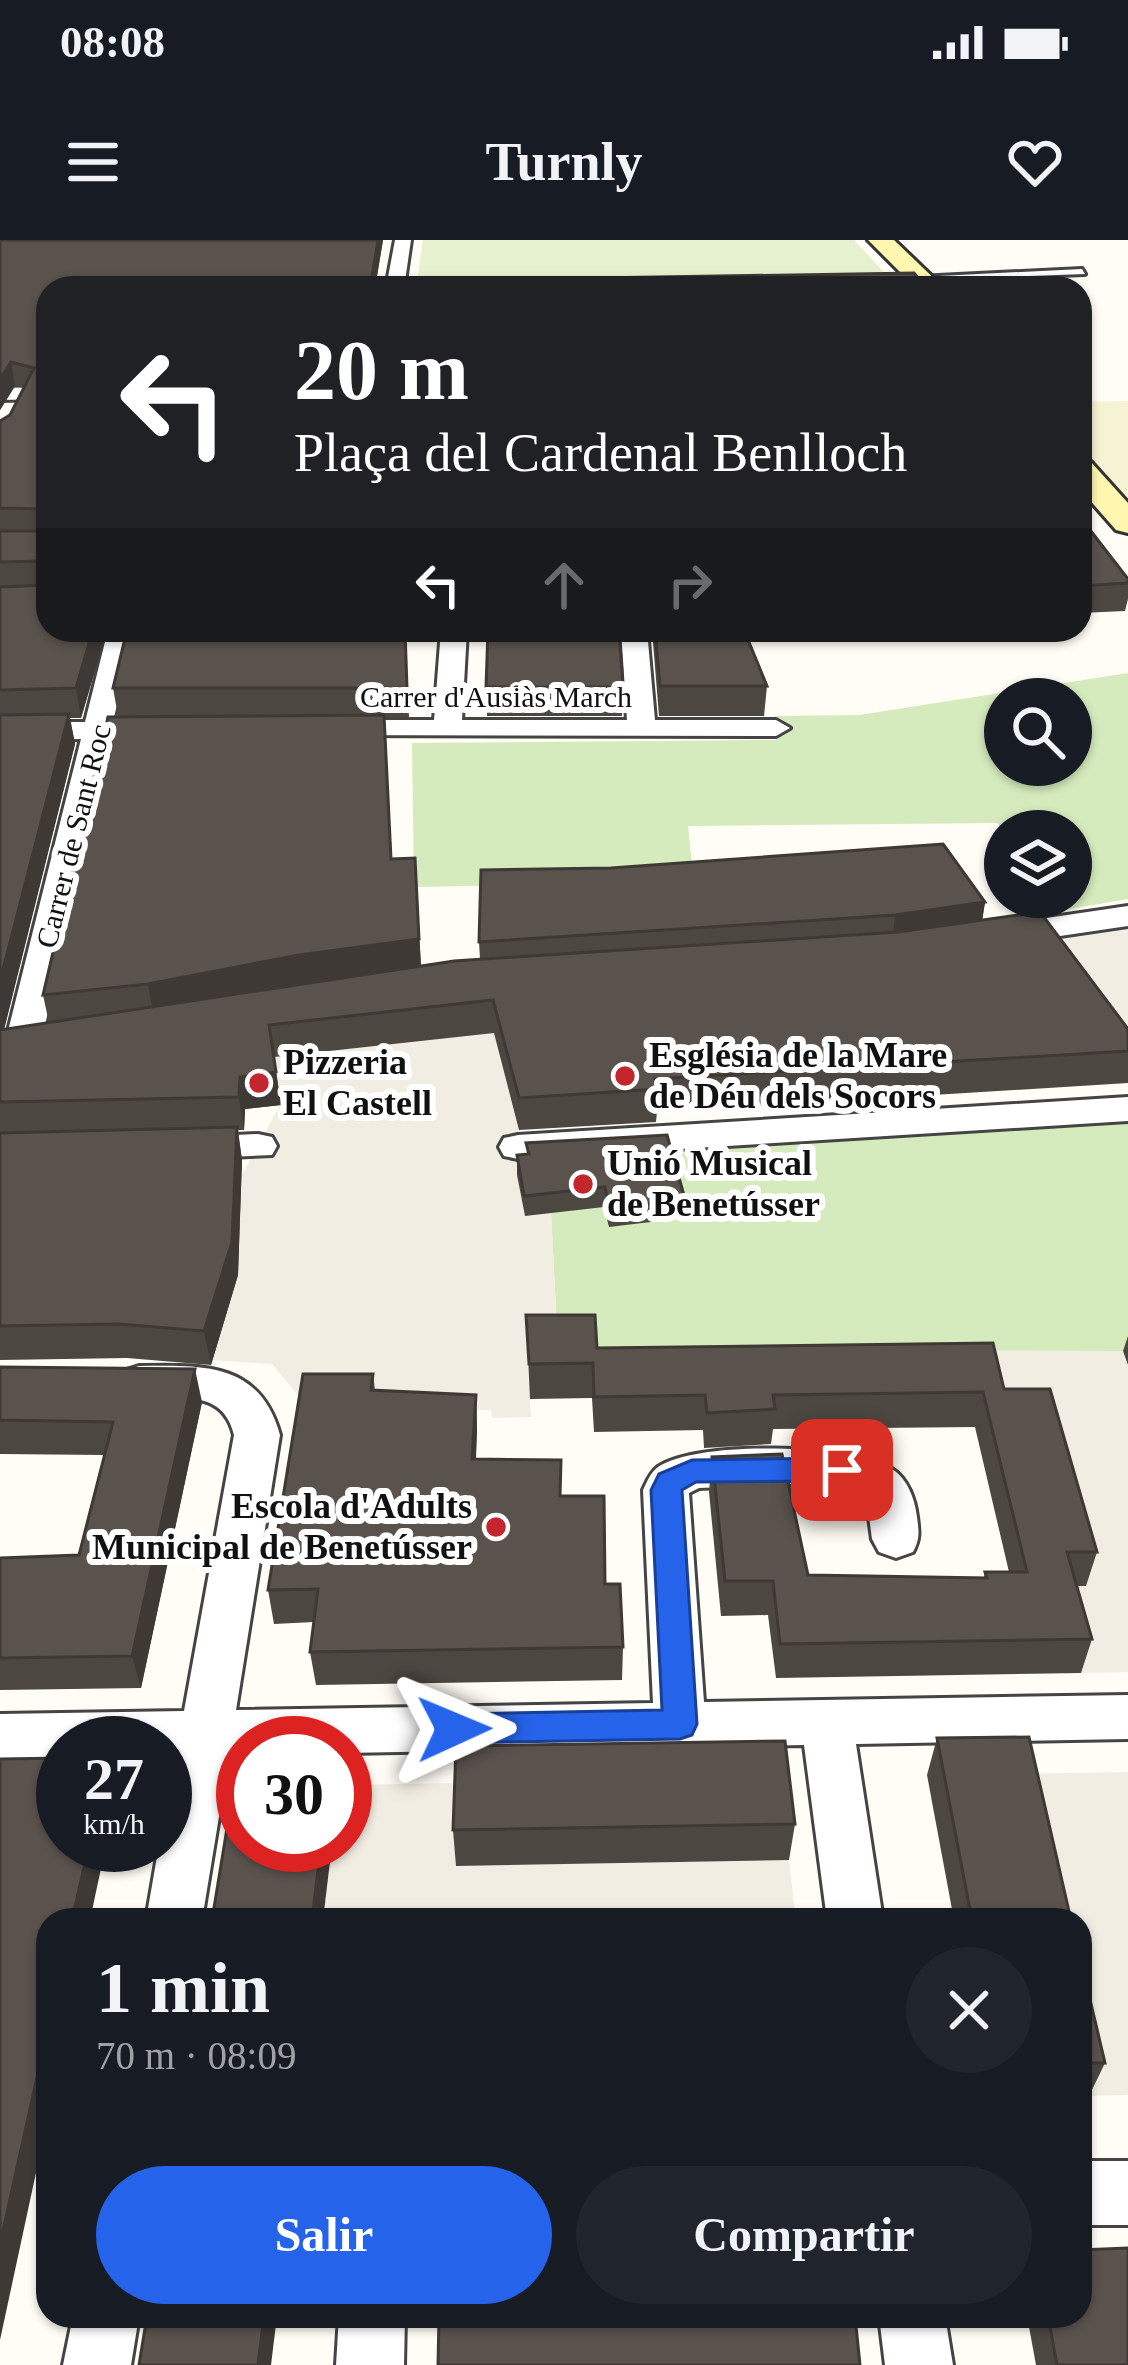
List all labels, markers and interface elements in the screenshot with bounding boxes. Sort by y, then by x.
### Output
text: 08:08 [60,17,165,67]
icon: menu [60,129,126,195]
icon: heart [1002,129,1068,195]
text: Turnly [485,132,643,192]
icon: left [96,324,252,480]
text: 20 m [294,324,469,417]
text: Plaça del Cardenal Benlloch [294,423,907,483]
icon: left [405,552,471,618]
icon: ahead [531,552,597,618]
icon: right [657,552,723,618]
map controls [984,678,1092,918]
button: search [984,678,1092,786]
street label: Carrer d'Ausiàs March [360,680,632,713]
street label: Carrer de Sant Roc [29,721,117,951]
button: layers [984,810,1092,918]
place label: Església de la Mare de Déu dels Socors [649,1035,947,1116]
place label: Pizzeria El Castell [283,1042,432,1123]
marker: Església de la Mare de Déu dels Socors [612,1063,638,1089]
marker: Pizzeria El Castell [246,1070,272,1096]
place label: Unió Musical de Benetússer [607,1143,820,1224]
marker: Unió Musical de Benetússer [570,1171,596,1197]
pin [791,1419,893,1521]
icon: arrive [809,1437,875,1503]
place label: Escola d'Adults Municipal de Benetússer [92,1486,472,1567]
marker: Escola d'Adults Municipal de Benetússer [483,1514,509,1540]
position arrow [391,1666,517,1792]
speed limit sign: 30 [216,1716,372,1872]
text: 27 [84,1746,144,1812]
text: km/h [83,1807,145,1840]
button: close [906,1947,1032,2073]
text: 1 min [96,1948,270,2028]
text: 70 m · 08:09 [96,2034,296,2077]
button: Salir [96,2166,552,2304]
button: Compartir [576,2166,1032,2304]

